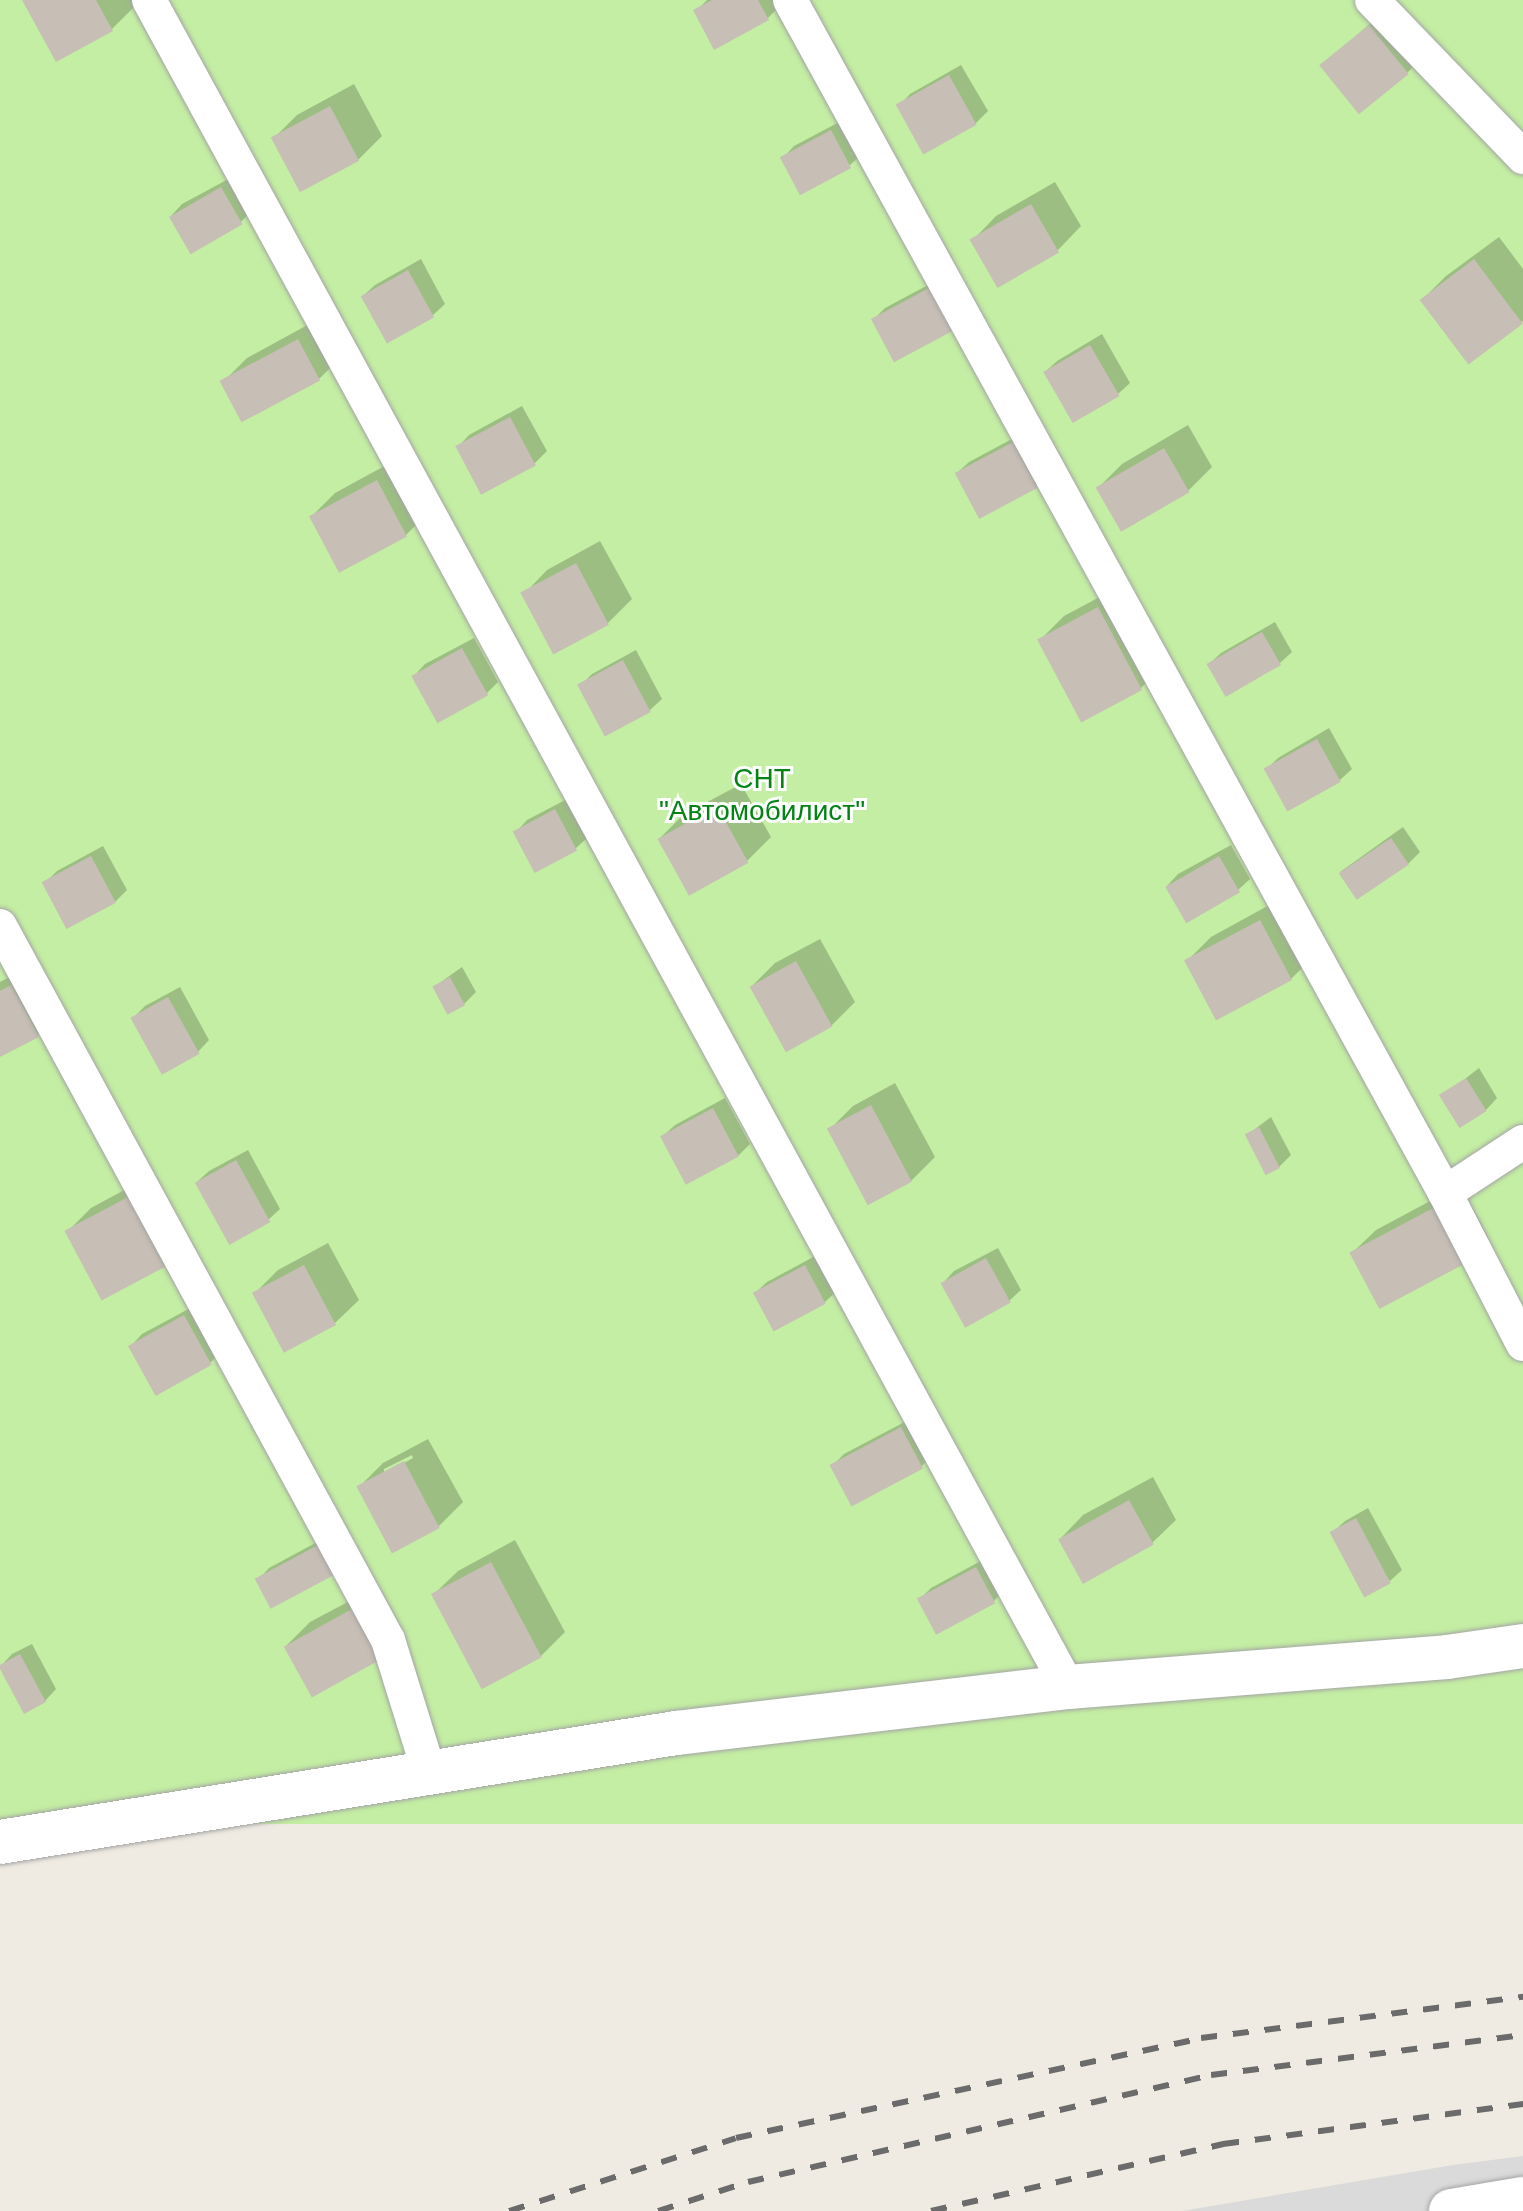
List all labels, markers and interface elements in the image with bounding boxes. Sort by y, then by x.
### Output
park label: СНТ "Автомобилист" [659,762,865,828]

